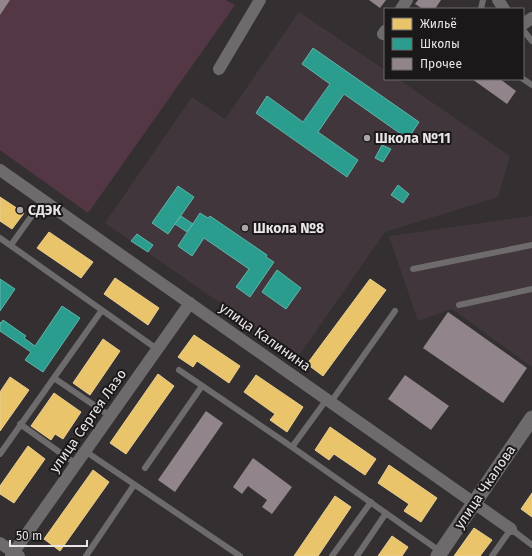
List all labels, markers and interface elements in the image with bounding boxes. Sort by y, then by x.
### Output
legend [384,8,524,80]
text: Жильё [420,17,457,31]
text: Школы [420,37,460,51]
text: Прочее [420,57,462,71]
place label: Школа №11 [375,130,451,147]
marker: Школа №11 [362,133,372,143]
place label: СДЭК [28,202,61,219]
marker: СДЭК [15,205,25,215]
place label: Школа №8 [253,220,324,237]
marker: Школа №8 [240,223,250,233]
street label: улица Калинина [216,299,314,375]
street label: улица Сергея Лазо [46,366,130,476]
street label: улица Чкалова [451,442,519,532]
scale bar [10,522,87,548]
text: 50 m [16,529,42,543]

